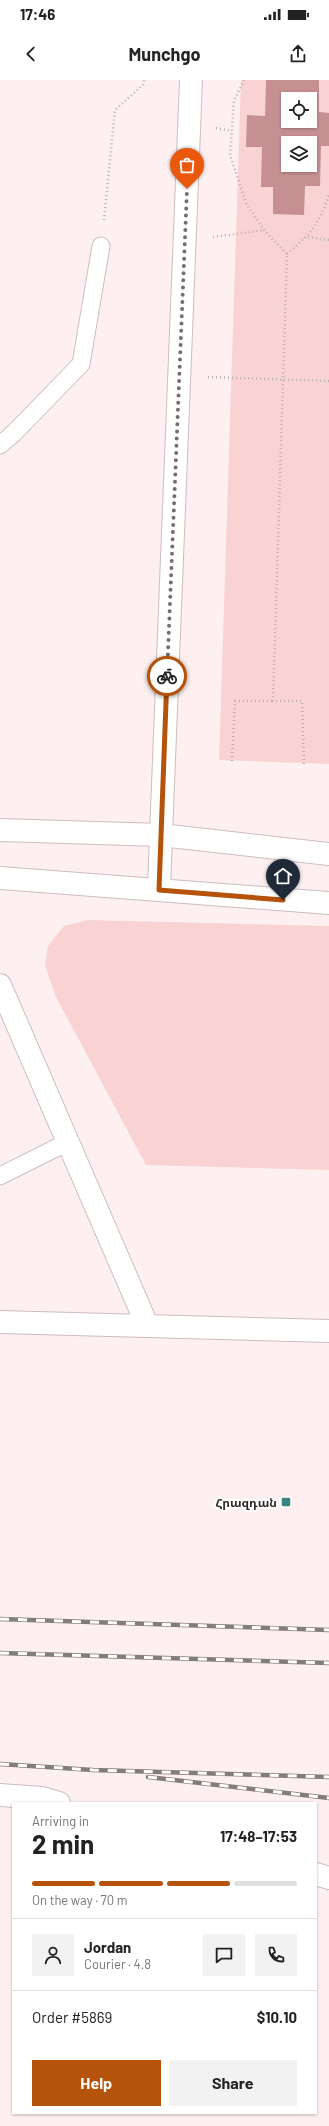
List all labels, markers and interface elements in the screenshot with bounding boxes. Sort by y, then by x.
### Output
text: 17:46 [20,5,55,23]
icon: back [20,43,42,65]
text: Munchgo [128,43,201,65]
icon: share [287,43,309,65]
map controls [281,92,317,172]
button: locate [281,92,317,128]
button: layers [281,136,317,172]
pin [170,148,204,189]
icon: bag [176,154,198,176]
courier [147,656,187,696]
icon: bike [156,665,178,687]
pin [266,859,300,900]
icon: home [272,865,294,887]
place label: Հրազդան [215,1495,277,1510]
marker: Հրազդան [280,1496,292,1508]
text: Arriving in [32,1813,89,1829]
text: 17:48–17:53 [220,1827,297,1845]
text: 2 min [32,1828,94,1859]
text: On the way · 70 m [32,1892,127,1908]
button: person [32,1934,74,1976]
button: chat [203,1934,245,1976]
button: phone [255,1934,297,1976]
text: Jordan [84,1938,131,1956]
text: Courier · 4.8 [84,1956,151,1972]
text: Order #5869 [32,2008,112,2026]
text: $10.10 [257,2008,297,2026]
button: Help [32,2060,161,2106]
button: Share [169,2060,297,2106]

